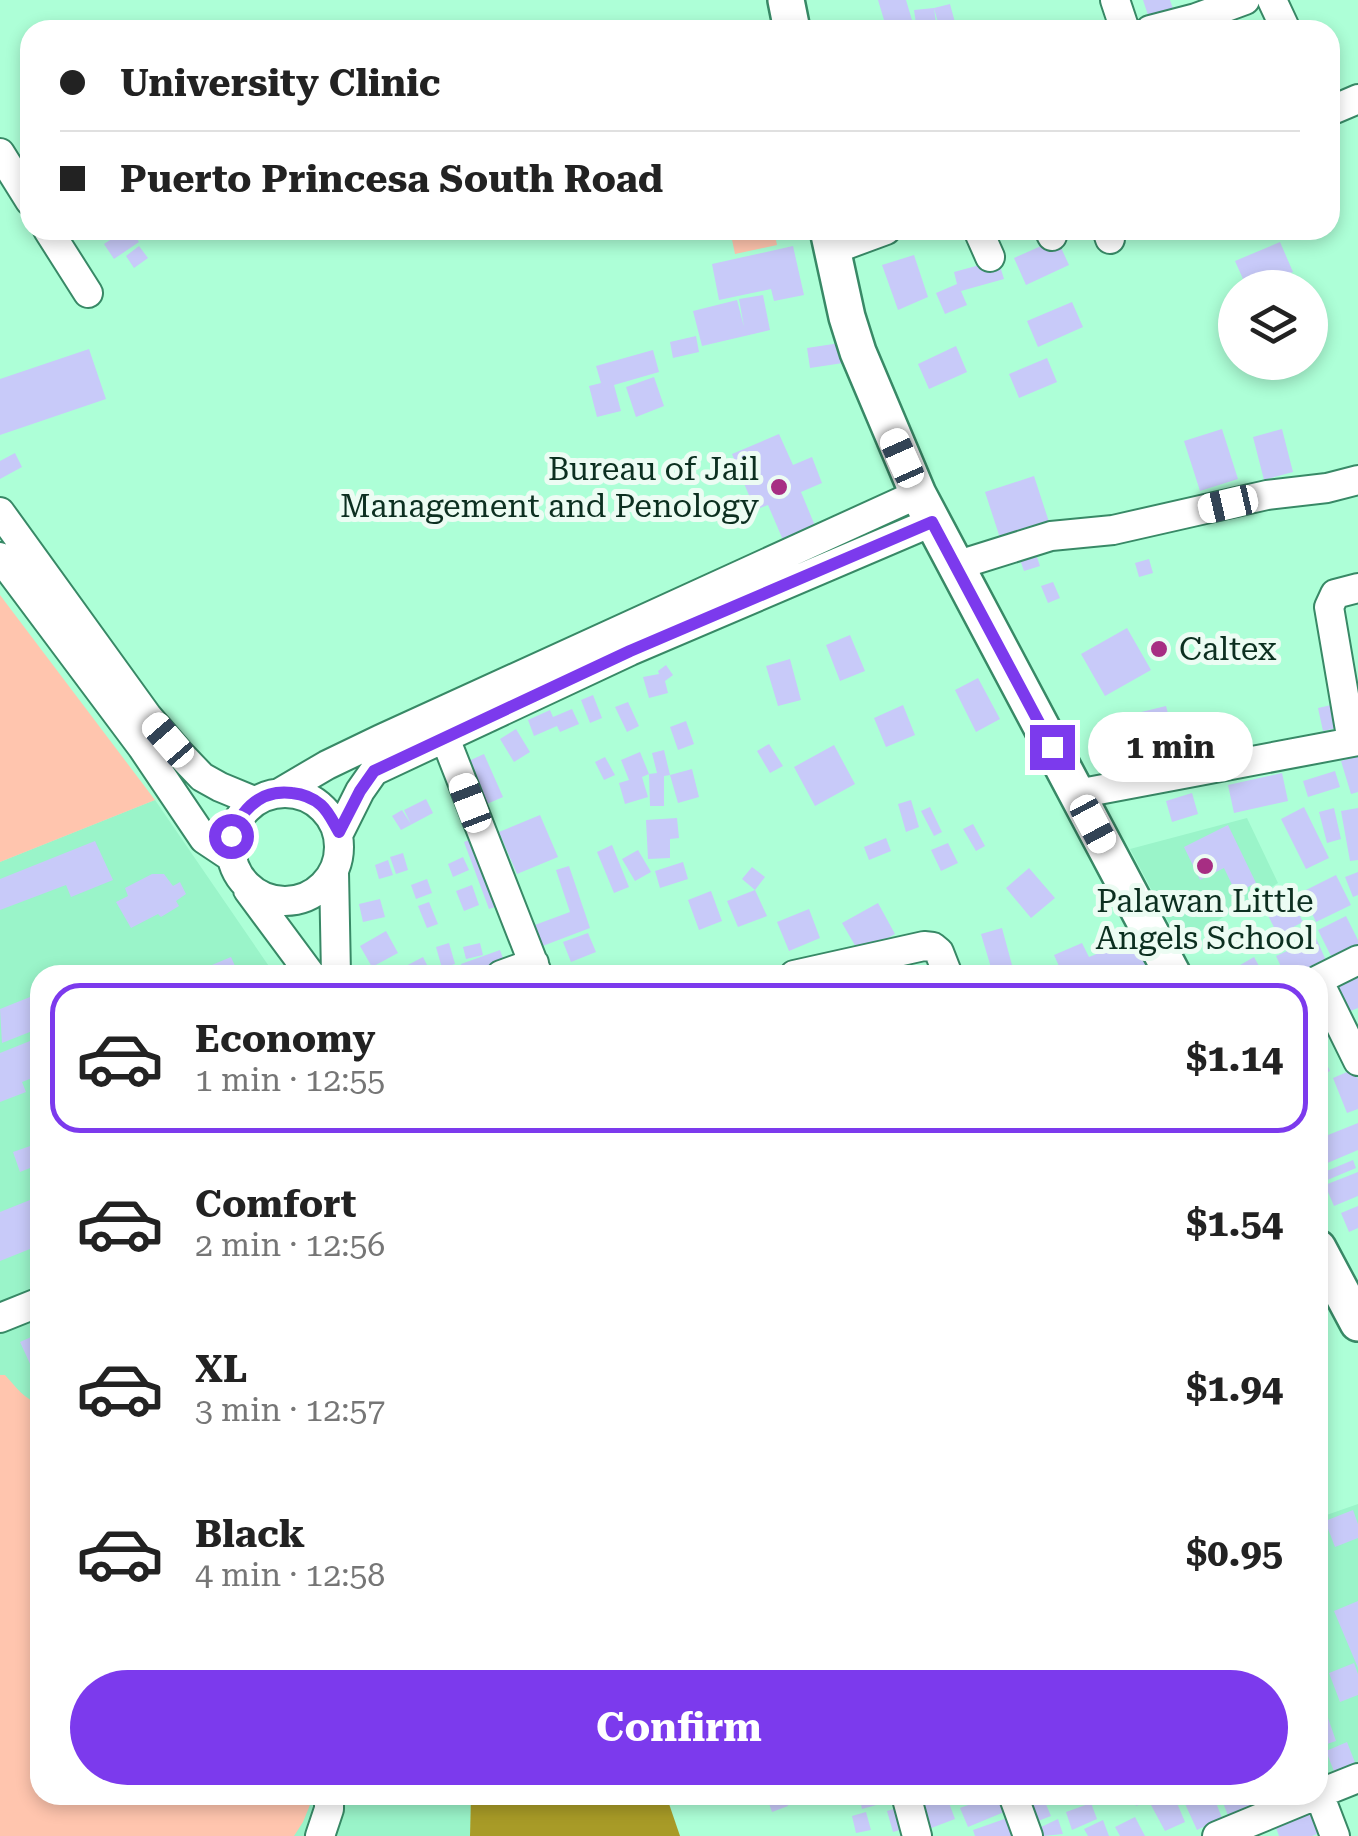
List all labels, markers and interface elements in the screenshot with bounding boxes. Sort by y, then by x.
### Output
text: University Clinic [120,61,441,105]
text: Puerto Princesa South Road [120,157,663,201]
map controls [1218,270,1328,380]
button: layers [1218,270,1328,380]
car [876,424,928,492]
place label: Bureau of Jail Management and Penology [340,450,759,525]
marker: Bureau of Jail Management and Penology [768,476,790,498]
car [1195,483,1261,525]
place label: Caltex [1179,630,1277,668]
marker: Caltex [1148,638,1170,660]
car [137,708,199,772]
callout: 1 min [1087,712,1252,782]
route end [1030,725,1075,770]
text: 1 min [1126,728,1215,766]
car [445,770,495,836]
car [1066,790,1120,858]
route start [209,814,254,859]
marker: Palawan Little Angels School [1194,855,1216,877]
place label: Palawan Little Angels School [1096,882,1315,957]
icon: car [75,1013,165,1103]
text: Economy [195,1017,375,1061]
text: $1.14 [1186,1036,1283,1080]
text: 1 min · 12:55 [195,1061,385,1099]
icon: car [75,1178,165,1268]
text: Comfort [195,1182,356,1226]
text: $1.54 [1186,1201,1283,1245]
text: 2 min · 12:56 [195,1226,385,1264]
icon: car [75,1343,165,1433]
text: XL [195,1347,247,1391]
text: $1.94 [1186,1366,1283,1410]
text: 3 min · 12:57 [195,1391,385,1429]
icon: car [75,1508,165,1598]
text: Black [195,1512,305,1556]
text: $0.95 [1186,1531,1283,1575]
text: 4 min · 12:58 [195,1556,385,1594]
button: Confirm [70,1670,1288,1785]

